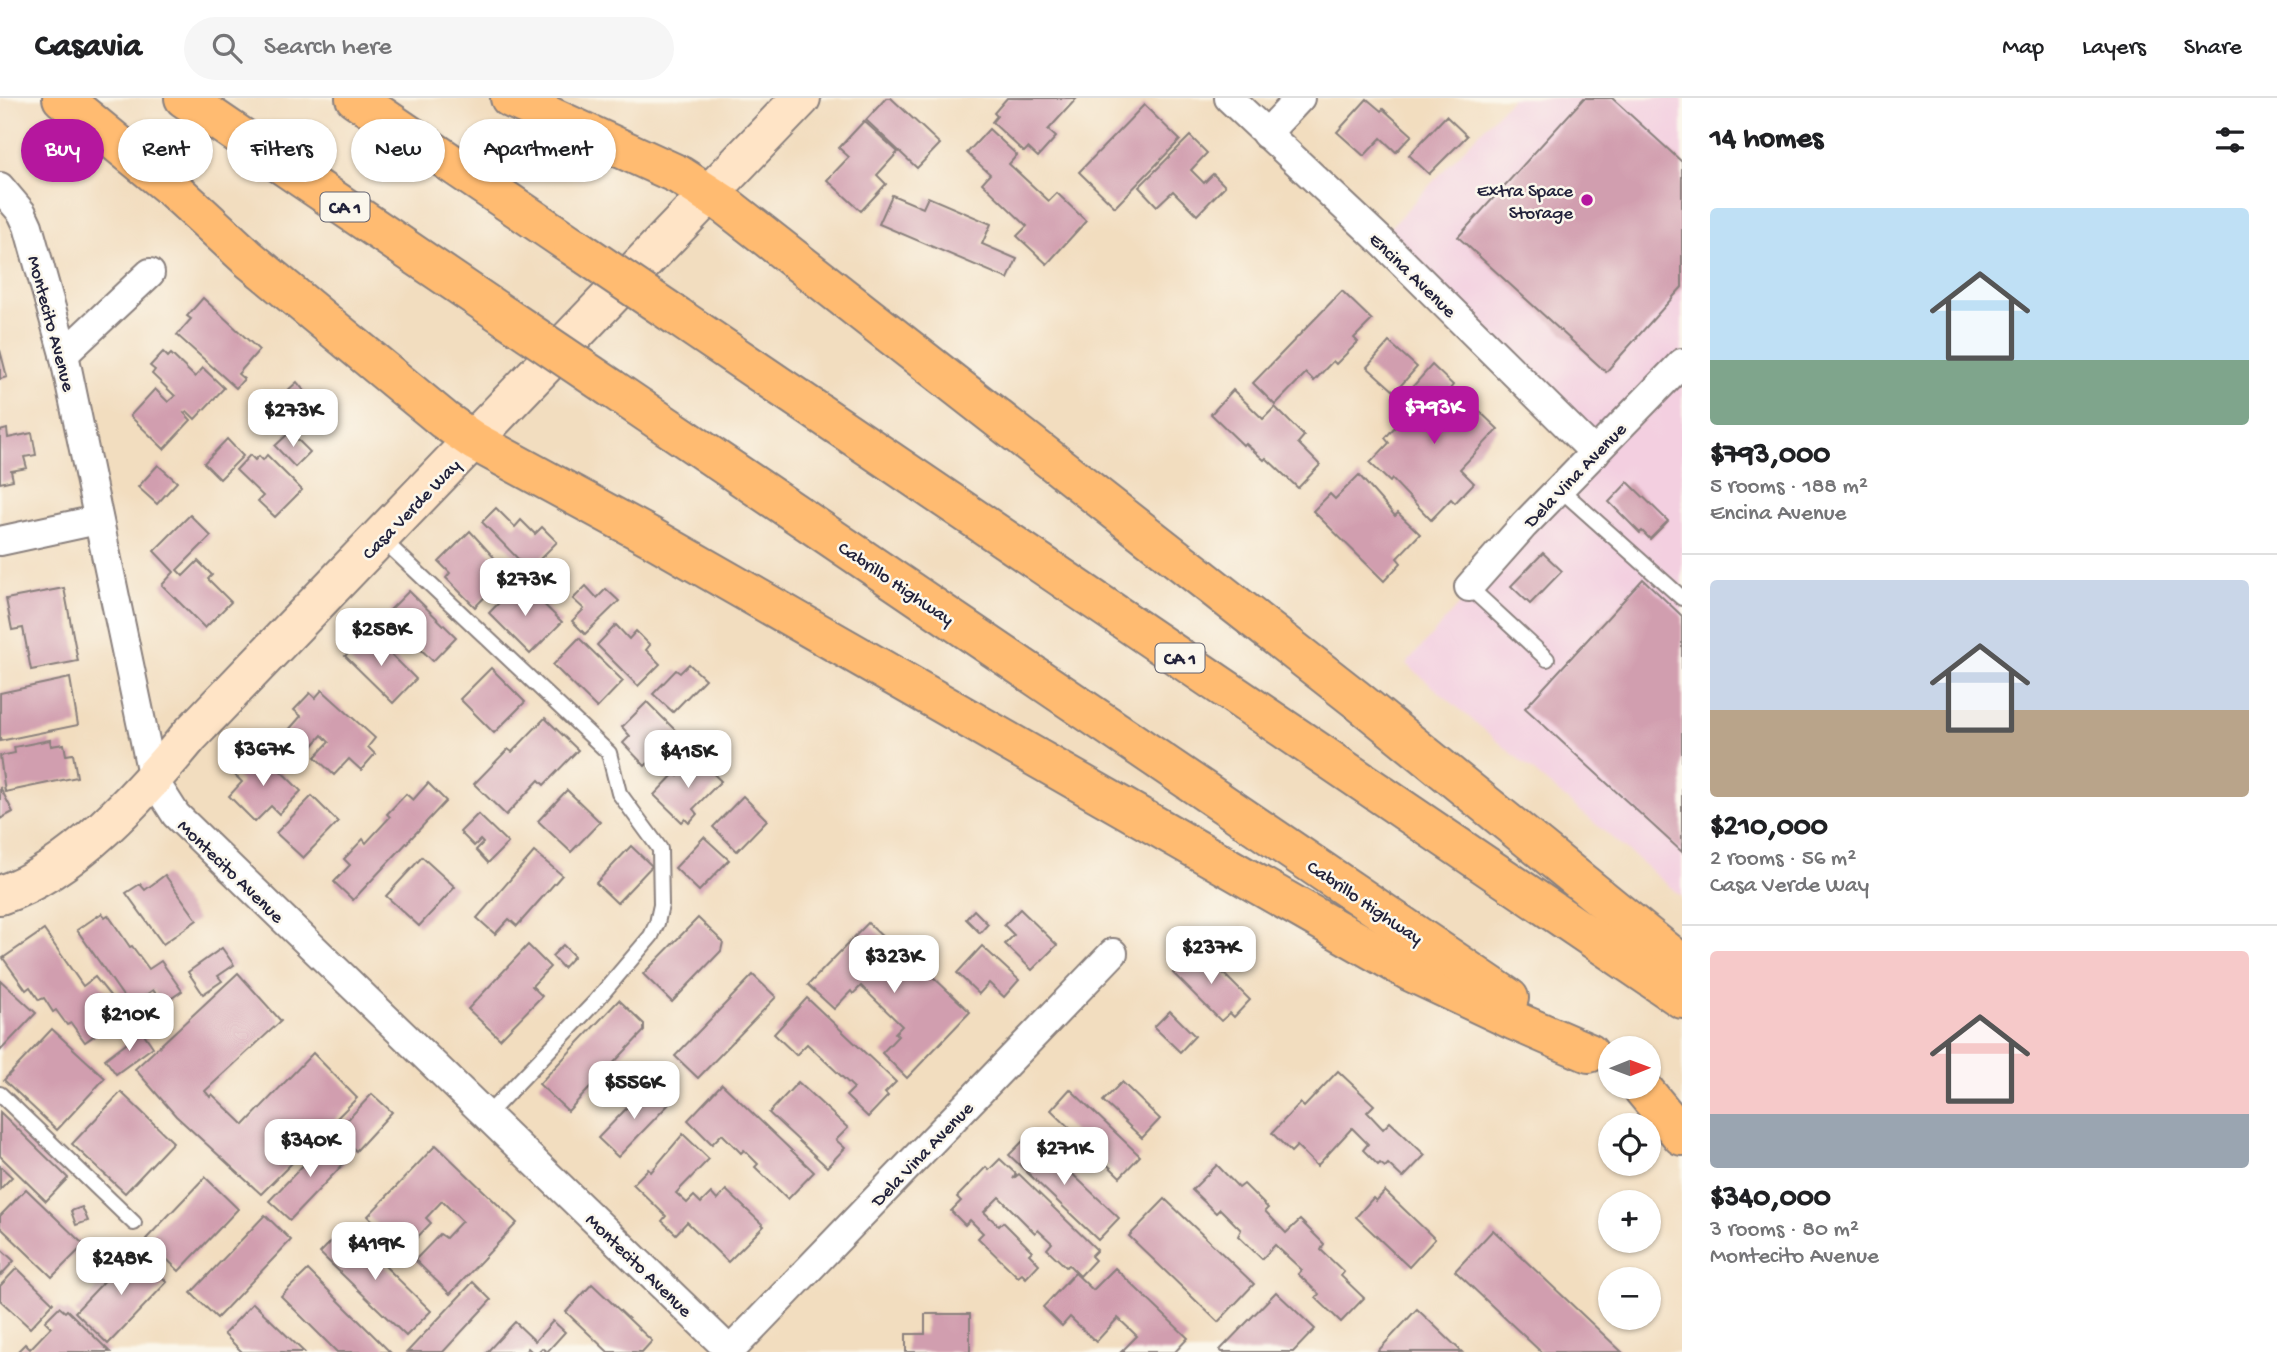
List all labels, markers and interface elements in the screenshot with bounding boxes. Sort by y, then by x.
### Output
search box [184,17,674,80]
text: Casavia [35,29,142,67]
icon: search [208,29,246,67]
text: Search here [264,33,392,64]
text: Map [2002,34,2044,63]
text: Layers [2082,34,2146,63]
text: Share [2184,34,2242,63]
chip: Buy [21,119,104,182]
chip: Rent [118,119,213,182]
chip: Filters [227,119,337,182]
chip: New [351,119,445,182]
chip: Apartment [459,119,616,182]
icon: filters [2211,121,2249,159]
text: 14 homes [1710,123,1823,158]
place label: Extra Space Storage [1477,181,1573,226]
road number: CA 1 [320,192,370,222]
marker: Extra Space Storage [1579,192,1595,208]
street label: Encina Avenue [1363,229,1460,324]
icon: home [1917,253,2043,379]
street label: Montecito Avenue [20,254,79,394]
pin: $793K [1385,386,1483,446]
pin: $273K [244,390,342,449]
text: $793K [1405,395,1463,422]
text: $273K [264,398,322,425]
street label: Dela Vina Avenue [1519,419,1633,535]
text: $793,000 [1710,439,1830,474]
street label: Casa Verde Way [359,455,467,566]
text: 5 rooms · 188 m² [1710,474,1868,501]
text: Encina Avenue [1710,501,1846,528]
street label: Cabrillo Highway [833,538,958,633]
pin: $273K [476,559,574,618]
text: $273K [496,567,554,594]
pin: $258K [332,608,430,668]
text: $258K [352,617,410,644]
icon: home [1917,625,2043,751]
road number: CA 1 [1156,644,1204,672]
pin: $367K [214,728,312,788]
pin: $415K [639,730,737,790]
text: $367K [234,737,292,764]
text: $415K [660,739,716,766]
text: $210,000 [1710,811,1828,846]
street label: Montecito Avenue [171,816,288,929]
text: 2 rooms · 56 m² [1710,846,1856,873]
street label: Cabrillo Highway [1302,857,1427,952]
text: Casa Verde Way [1710,873,1869,900]
pin: $237K [1162,926,1260,986]
text: $237K [1182,935,1240,962]
pin: $323K [845,936,943,995]
text: $323K [865,944,923,971]
pin: $210K [80,993,178,1053]
icon: home [1917,996,2043,1122]
text: $210K [101,1002,157,1029]
north arrow [1598,1036,1661,1099]
map controls [1598,1036,1661,1330]
pin: $556K [585,1062,683,1121]
text: $556K [605,1070,663,1097]
street label: Dela Vina Avenue [866,1098,980,1214]
button: locate [1598,1113,1661,1176]
pin: $340K [261,1119,359,1179]
text: $340K [281,1128,339,1155]
pin: $271K [1015,1128,1113,1187]
text: $271K [1036,1136,1092,1163]
text: $340,000 [1710,1182,1831,1217]
button: + [1598,1190,1661,1253]
street label: Montecito Avenue [579,1210,696,1323]
text: 3 rooms · 80 m² [1710,1217,1859,1244]
pin: $419K [326,1222,424,1282]
text: $419K [348,1231,402,1258]
pin: $248K [72,1238,170,1297]
text: Montecito Avenue [1710,1244,1879,1271]
text: $248K [92,1246,150,1273]
button: − [1598,1267,1661,1330]

